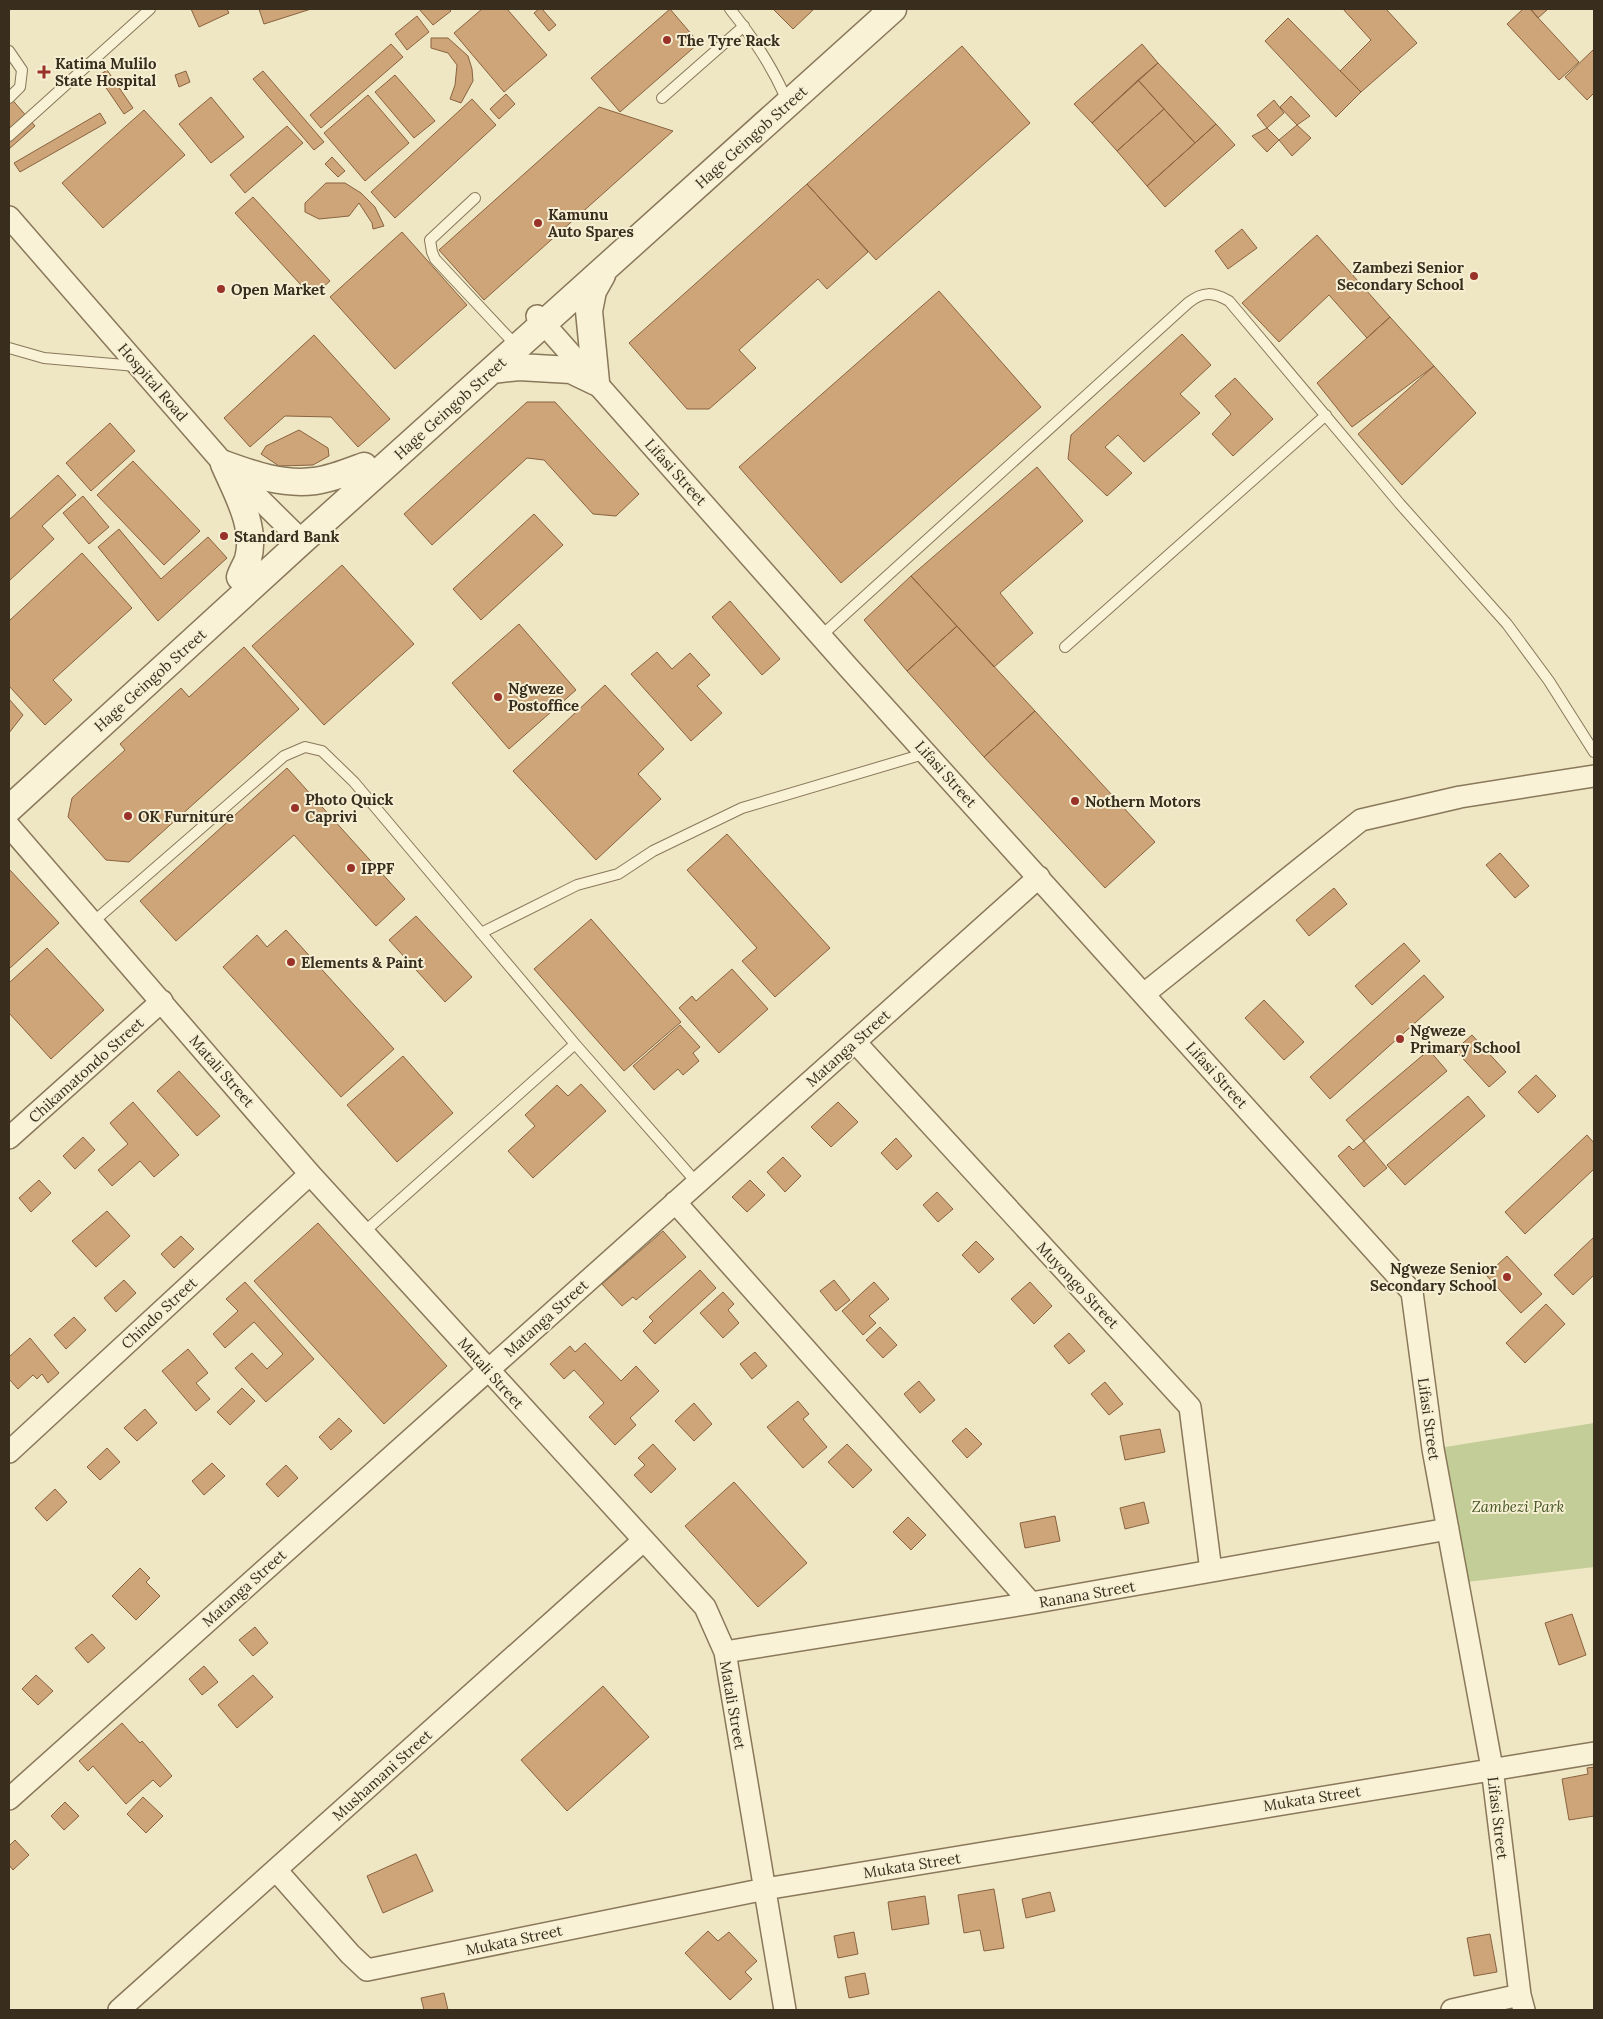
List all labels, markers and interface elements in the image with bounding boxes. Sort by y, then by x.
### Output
place label: The Tyre Rack [677,31,780,50]
marker: The Tyre Rack [661,34,673,46]
place label: Katima Mulilo State Hospital [55,54,157,90]
marker: Katima Mulilo State Hospital [37,65,51,79]
street label: Hage Geingob Street [691,81,811,192]
place label: Kamunu Auto Spares [548,205,634,241]
marker: Kamunu Auto Spares [532,217,544,229]
place label: Zambezi Senior Secondary School [1337,258,1465,294]
marker: Zambezi Senior Secondary School [1468,270,1480,282]
place label: Open Market [231,280,326,299]
marker: Open Market [215,283,227,295]
street label: Hospital Road [114,339,192,425]
street label: Hage Geingob Street [390,352,510,463]
street label: Lifasi Street [641,435,711,509]
place label: Standard Bank [234,527,340,546]
marker: Standard Bank [218,530,230,542]
street label: Hage Geingob Street [90,624,210,735]
place label: Ngweze Postoffice [508,679,579,715]
marker: Ngweze Postoffice [492,691,504,703]
street label: Lifasi Street [911,737,981,811]
place label: Photo Quick Caprivi [305,790,393,826]
place label: Nothern Motors [1085,792,1201,811]
marker: Nothern Motors [1069,795,1081,807]
marker: Photo Quick Caprivi [289,802,301,814]
place label: OK Furniture [138,807,234,826]
marker: OK Furniture [122,810,134,822]
place label: IPPF [361,859,395,878]
marker: IPPF [345,862,357,874]
place label: Elements & Paint [301,953,425,972]
marker: Elements & Paint [285,956,297,968]
street label: Matanga Street [802,1005,894,1091]
street label: Chikamatondo Street [24,1013,148,1127]
place label: Ngweze Primary School [1410,1021,1521,1057]
street label: Matali Street [185,1031,259,1111]
marker: Ngweze Primary School [1394,1033,1406,1045]
street label: Lifasi Street [1182,1038,1252,1112]
street label: Muyongo Street [1033,1238,1123,1332]
place label: Ngweze Senior Secondary School [1370,1259,1498,1295]
marker: Ngweze Senior Secondary School [1501,1271,1513,1283]
street label: Chindo Street [117,1273,201,1353]
street label: Matanga Street [500,1275,592,1361]
street label: Matali Street [454,1333,528,1413]
street label: Lifasi Street [1414,1376,1444,1462]
park label: Zambezi Park [1472,1497,1565,1516]
street label: Matanga Street [198,1545,290,1631]
street label: Ranana Street [1037,1576,1137,1612]
street label: Matali Street [716,1659,750,1751]
street label: Mushamani Street [328,1725,436,1825]
street label: Lifasi Street [1483,1775,1513,1861]
street label: Mukata Street [1262,1781,1362,1815]
street label: Mukata Street [862,1848,962,1882]
street label: Mukata Street [464,1920,564,1960]

